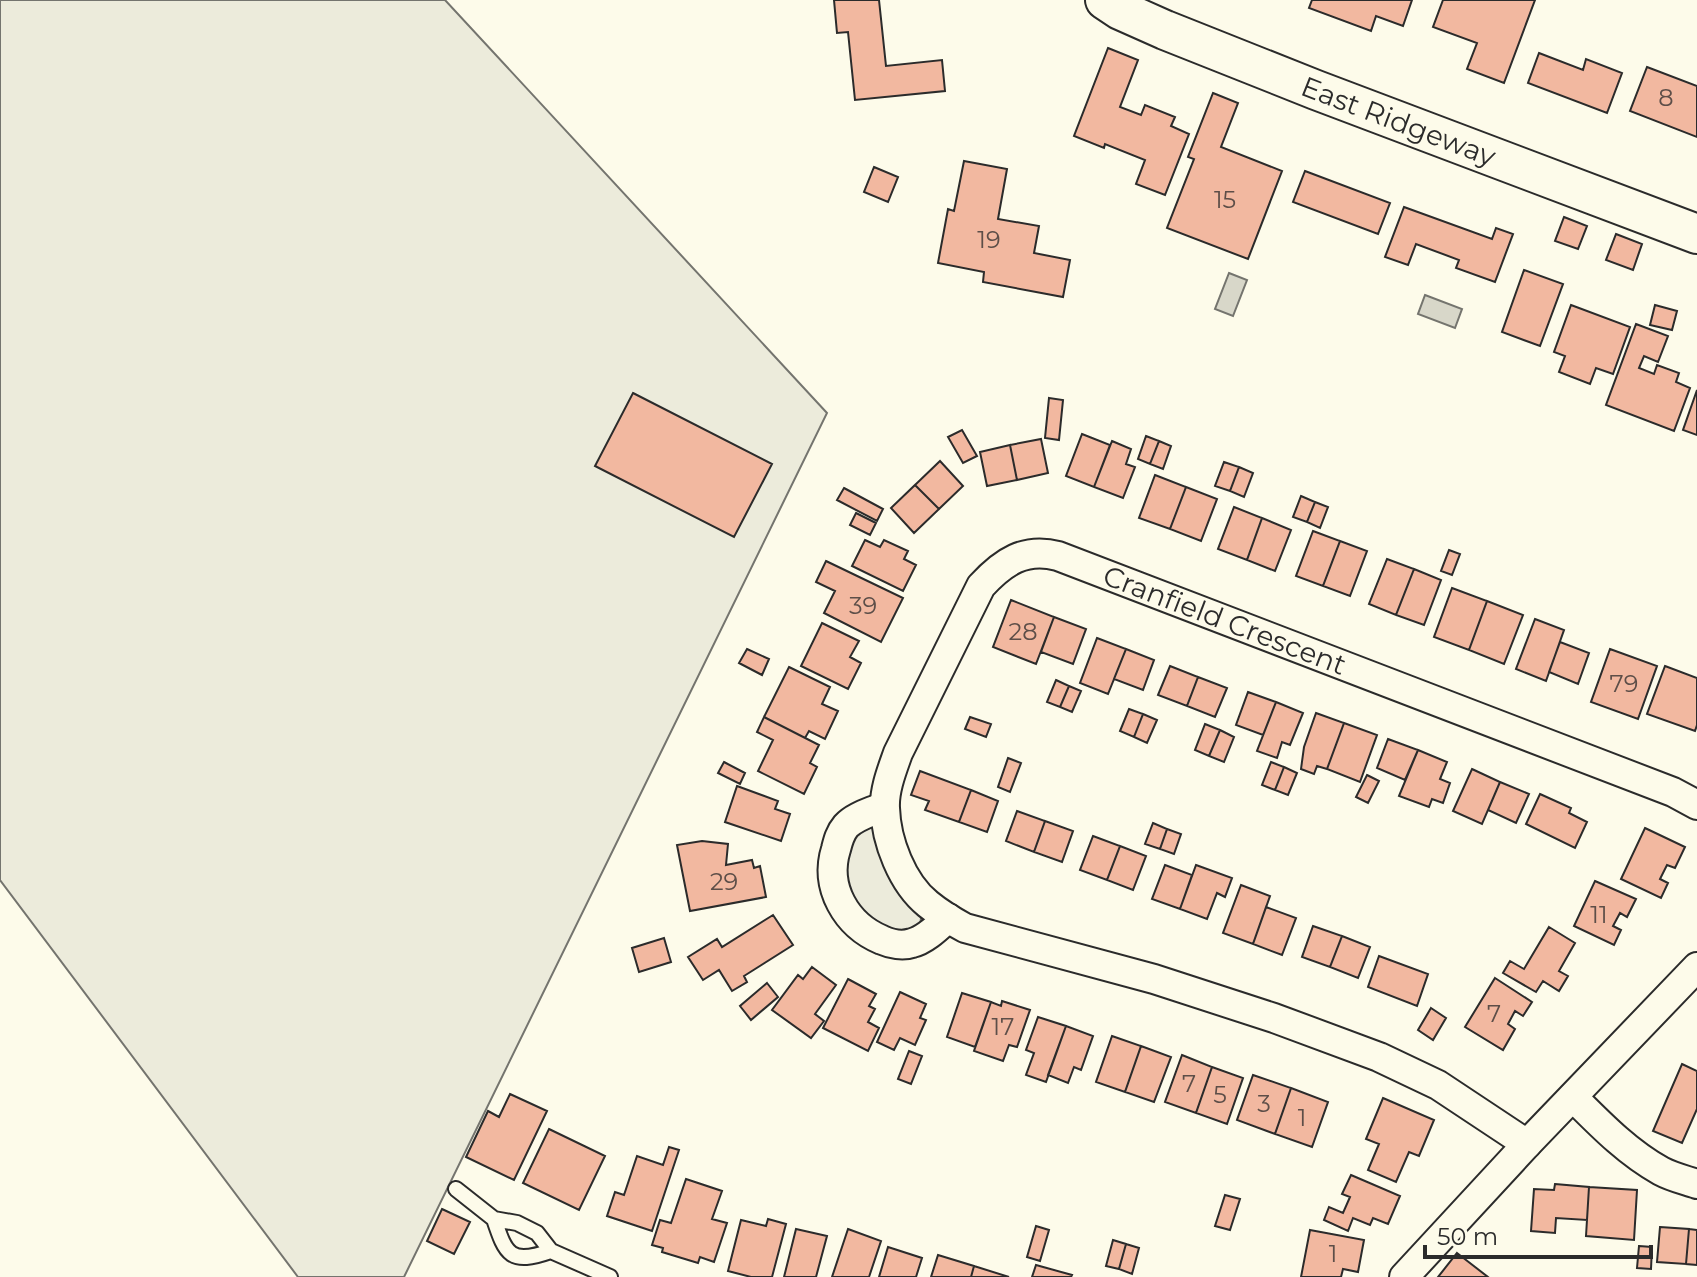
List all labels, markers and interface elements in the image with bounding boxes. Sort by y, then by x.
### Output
street label: East Ridgeway [1296,69,1501,174]
house number: 8 [1658,83,1674,112]
house number: 15 [1214,185,1236,214]
house number: 19 [977,225,1001,254]
street label: Cranfield Crescent [1099,558,1351,682]
house number: 39 [849,591,877,620]
house number: 28 [1009,617,1037,646]
house number: 79 [1610,669,1638,698]
house number: 29 [710,867,738,896]
house number: 11 [1590,900,1608,929]
house number: 7 [1487,999,1501,1028]
house number: 17 [992,1012,1014,1041]
house number: 7 [1182,1069,1196,1098]
house number: 5 [1213,1080,1227,1109]
house number: 3 [1257,1089,1271,1118]
house number: 1 [1298,1103,1306,1132]
scale bar [1425,1209,1651,1259]
text: 50 m [1437,1222,1498,1251]
house number: 1 [1329,1239,1337,1268]

